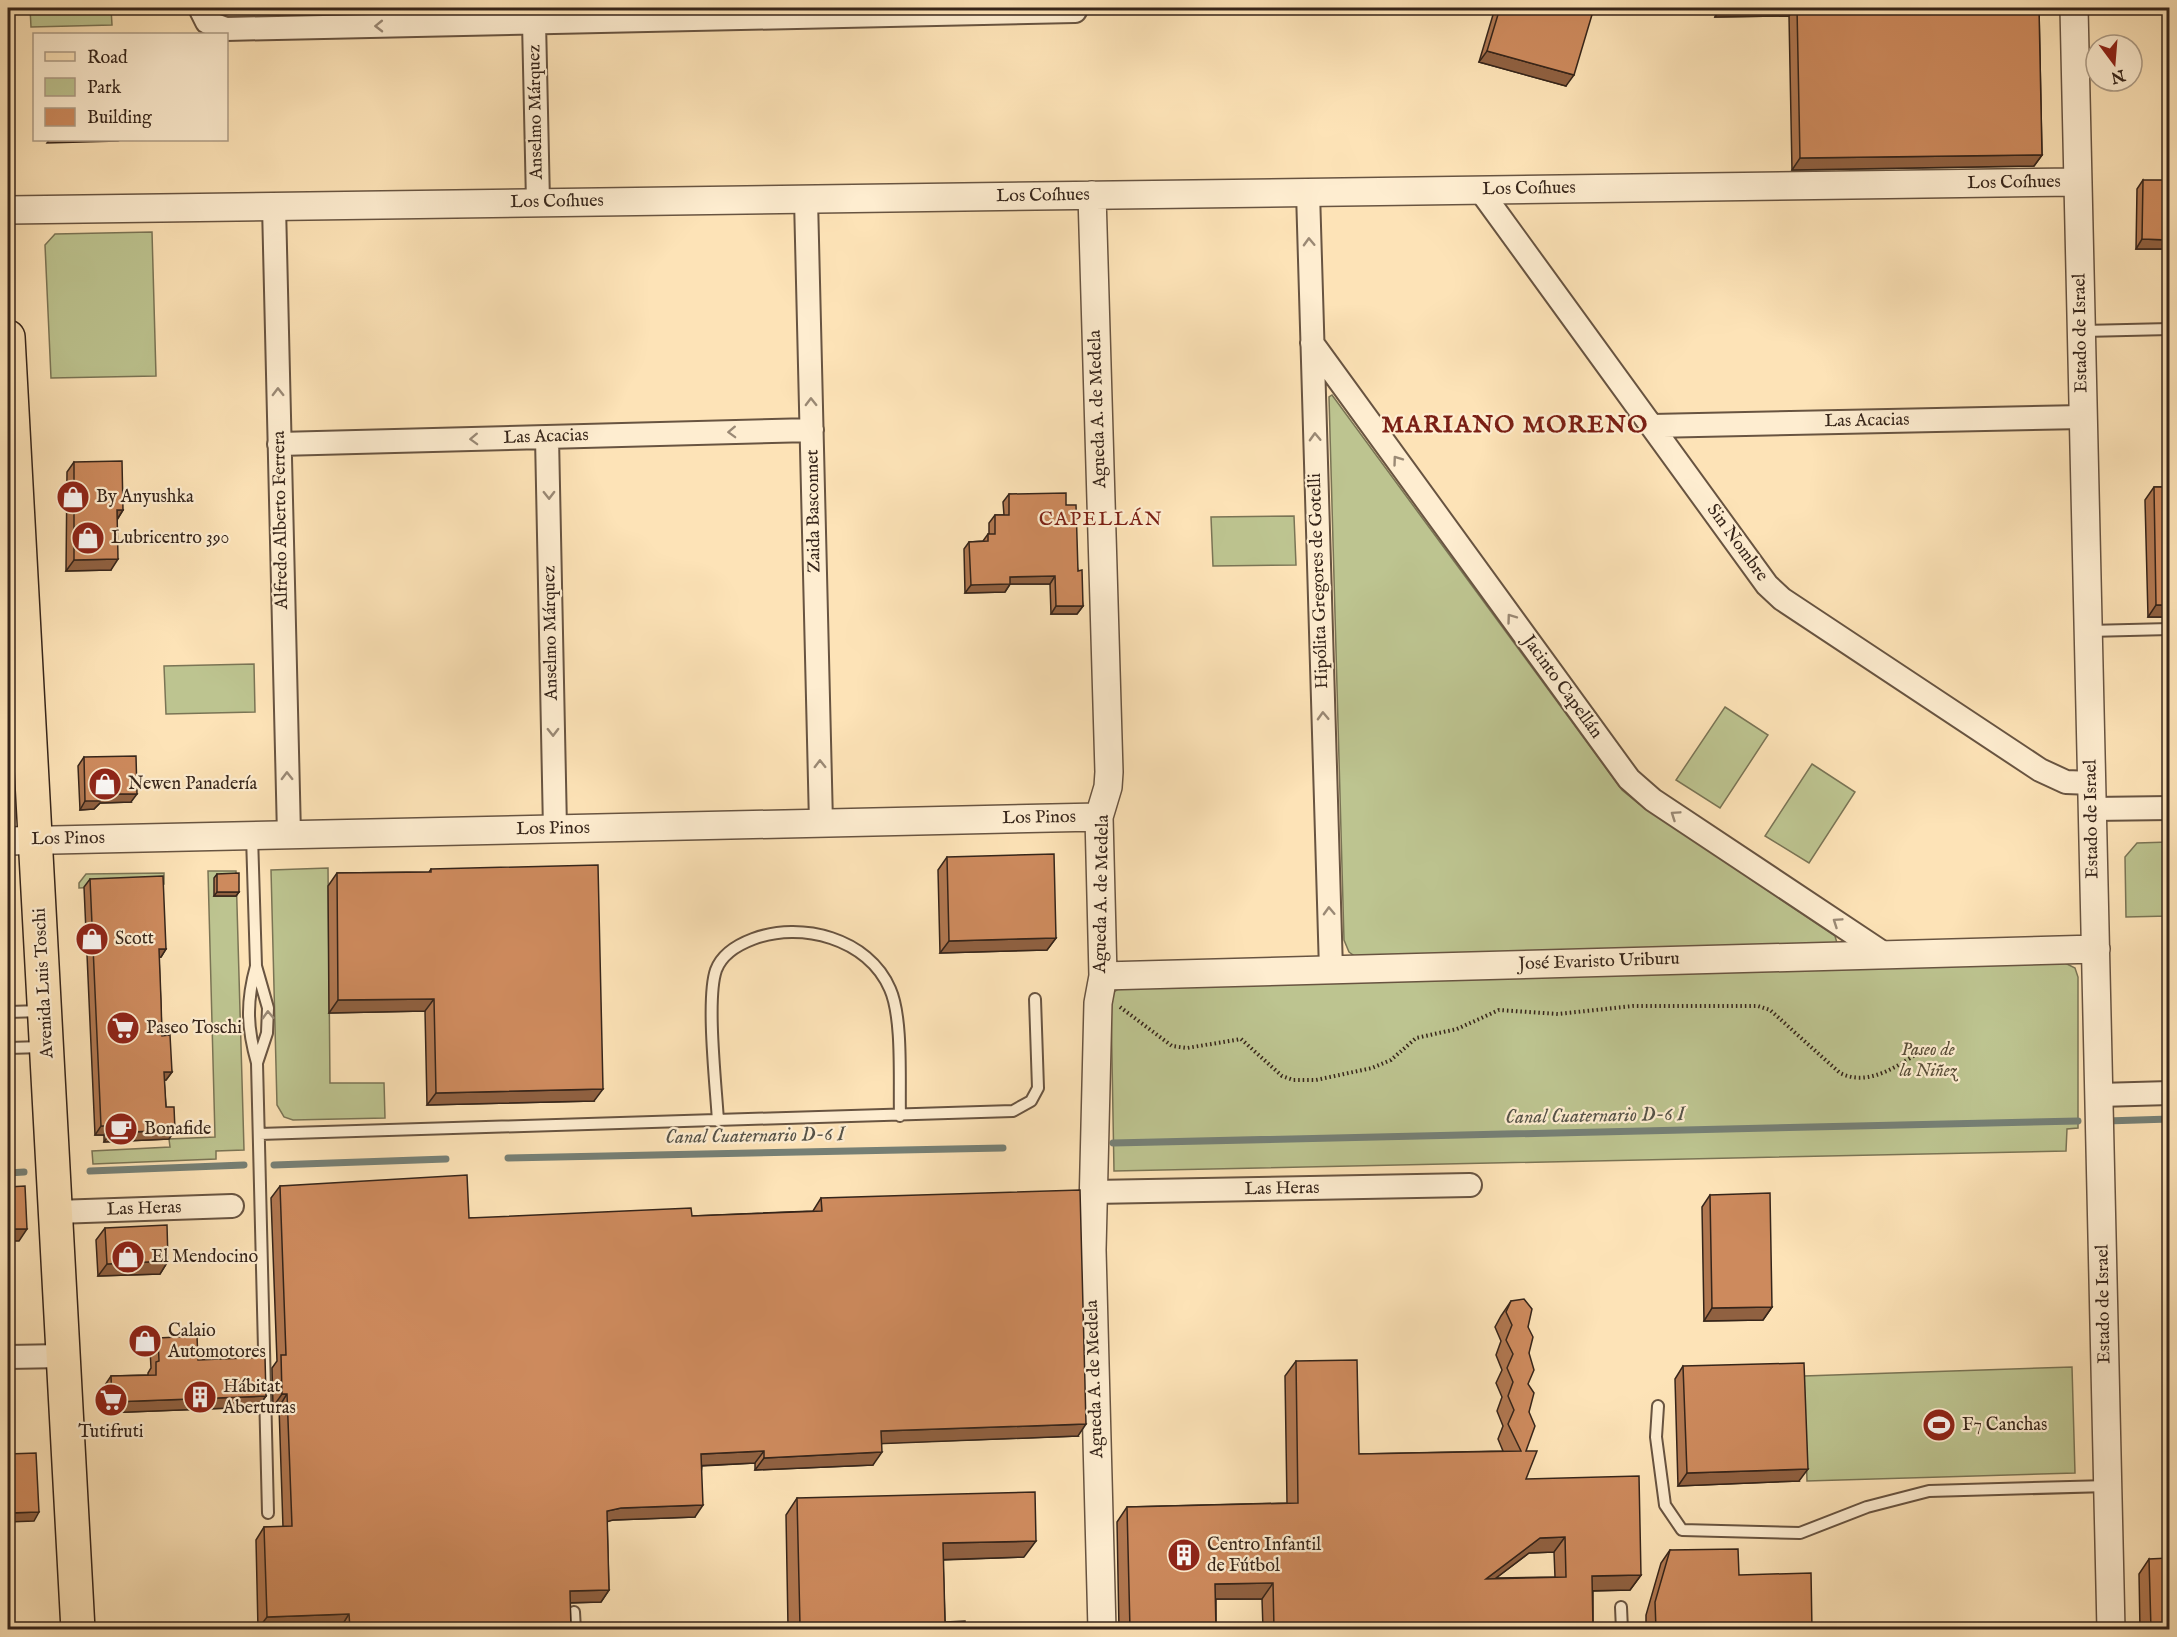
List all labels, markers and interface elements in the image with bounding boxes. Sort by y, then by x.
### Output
one-way arrow [374,20,383,32]
legend [33,33,228,141]
north arrow [2084,33,2144,93]
street label: Anselmo Márquez [523,44,549,181]
text: Road [87,47,128,70]
text: N [2108,64,2128,87]
text: Park [87,77,122,100]
text: Building [87,107,152,130]
street label: Los Coíhues [1967,171,2061,195]
street label: Los Coíhues [1482,177,1576,201]
street label: Los Coíhues [996,184,1090,208]
street label: Los Coíhues [510,190,604,214]
one-way arrow [1303,238,1316,247]
street label: Estado de Israel [2068,273,2094,393]
street label: Agueda A. de Medela [1084,329,1112,490]
one-way arrow [272,388,284,397]
one-way arrow [805,397,817,406]
street label: Las Acacias [1824,409,1910,433]
district label: MARIANO MORENO [1381,410,1649,441]
street label: Las Acacias [503,424,589,450]
one-way arrow [728,426,737,438]
street label: Alfredo Alberto Ferrera [268,430,294,610]
one-way arrow [470,432,479,445]
one-way arrow [1309,433,1321,442]
street label: Zaida Basconnet [801,449,827,573]
one-way arrow [1393,455,1404,466]
street label: Hipólita Gregores de Gotelli [1304,473,1334,689]
shop icon: By Anyushka [55,479,91,515]
place label: By Anyushka [96,486,194,509]
one-way arrow [542,491,555,500]
street label: Sin Nombre [1701,500,1773,586]
district label: CAPELLÁN [1039,507,1163,532]
shop icon: Lubricentro 390 [70,520,106,556]
place label: Lubricentro 390 [111,527,229,550]
street label: Anselmo Márquez [538,565,564,702]
one-way arrow [1508,613,1519,624]
street label: Jacinto Capellán [1516,629,1608,744]
one-way arrow [1317,712,1330,721]
one-way arrow [547,728,559,737]
street label: Estado de Israel [2079,759,2105,879]
one-way arrow [814,760,826,769]
shop icon: Newen Panadería [87,766,123,802]
one-way arrow [281,772,294,781]
place label: Newen Panadería [128,773,258,796]
street label: Los Pinos [1002,806,1076,830]
one-way arrow [1671,810,1681,822]
street label: Agueda A. de Medela [1089,814,1115,974]
street label: Los Pinos [516,817,590,841]
street label: Los Pinos [31,827,105,851]
street label: Avenida Luis Toschi [29,907,59,1060]
one-way arrow [1323,907,1335,916]
one-way arrow [1833,919,1844,930]
shop icon: Scott [74,921,110,957]
place label: Scott [115,928,154,951]
street label: José Evaristo Uriburu [1516,948,1680,976]
supermarket icon: Paseo Toschi [105,1010,141,1046]
one-way arrow [262,1010,274,1019]
place label: Paseo Toschi [146,1017,242,1040]
park label: Paseo de la Niñez [1899,1039,1959,1083]
water label: Canal Cuaternario D-6 I [1505,1102,1687,1130]
cafe icon: Bonafide [103,1111,139,1147]
place label: Bonafide [144,1118,211,1141]
water label: Canal Cuaternario D-6 I [665,1122,847,1150]
street label: Las Heras [1244,1177,1320,1201]
street label: Las Heras [106,1196,182,1222]
shop icon: El Mendocino [110,1239,146,1275]
street label: Estado de Israel [2091,1244,2117,1364]
place label: El Mendocino [151,1246,258,1269]
street label: Agueda A. de Medela [1081,1299,1109,1460]
place label: Calaio Automotores [167,1320,266,1364]
shop icon: Calaio Automotores [127,1323,163,1359]
place label: Hábitat Aberturas [222,1376,296,1420]
building icon: Hábitat Aberturas [182,1379,218,1415]
supermarket icon: Tutifruti [93,1382,129,1418]
sports icon: F7 Canchas [1921,1407,1957,1443]
place label: F7 Canchas [1962,1414,2047,1437]
place label: Tutifruti [78,1421,144,1444]
place label: Centro Infantil de Fútbol [1207,1534,1321,1578]
building icon: Centro Infantil de Fútbol [1166,1537,1202,1573]

